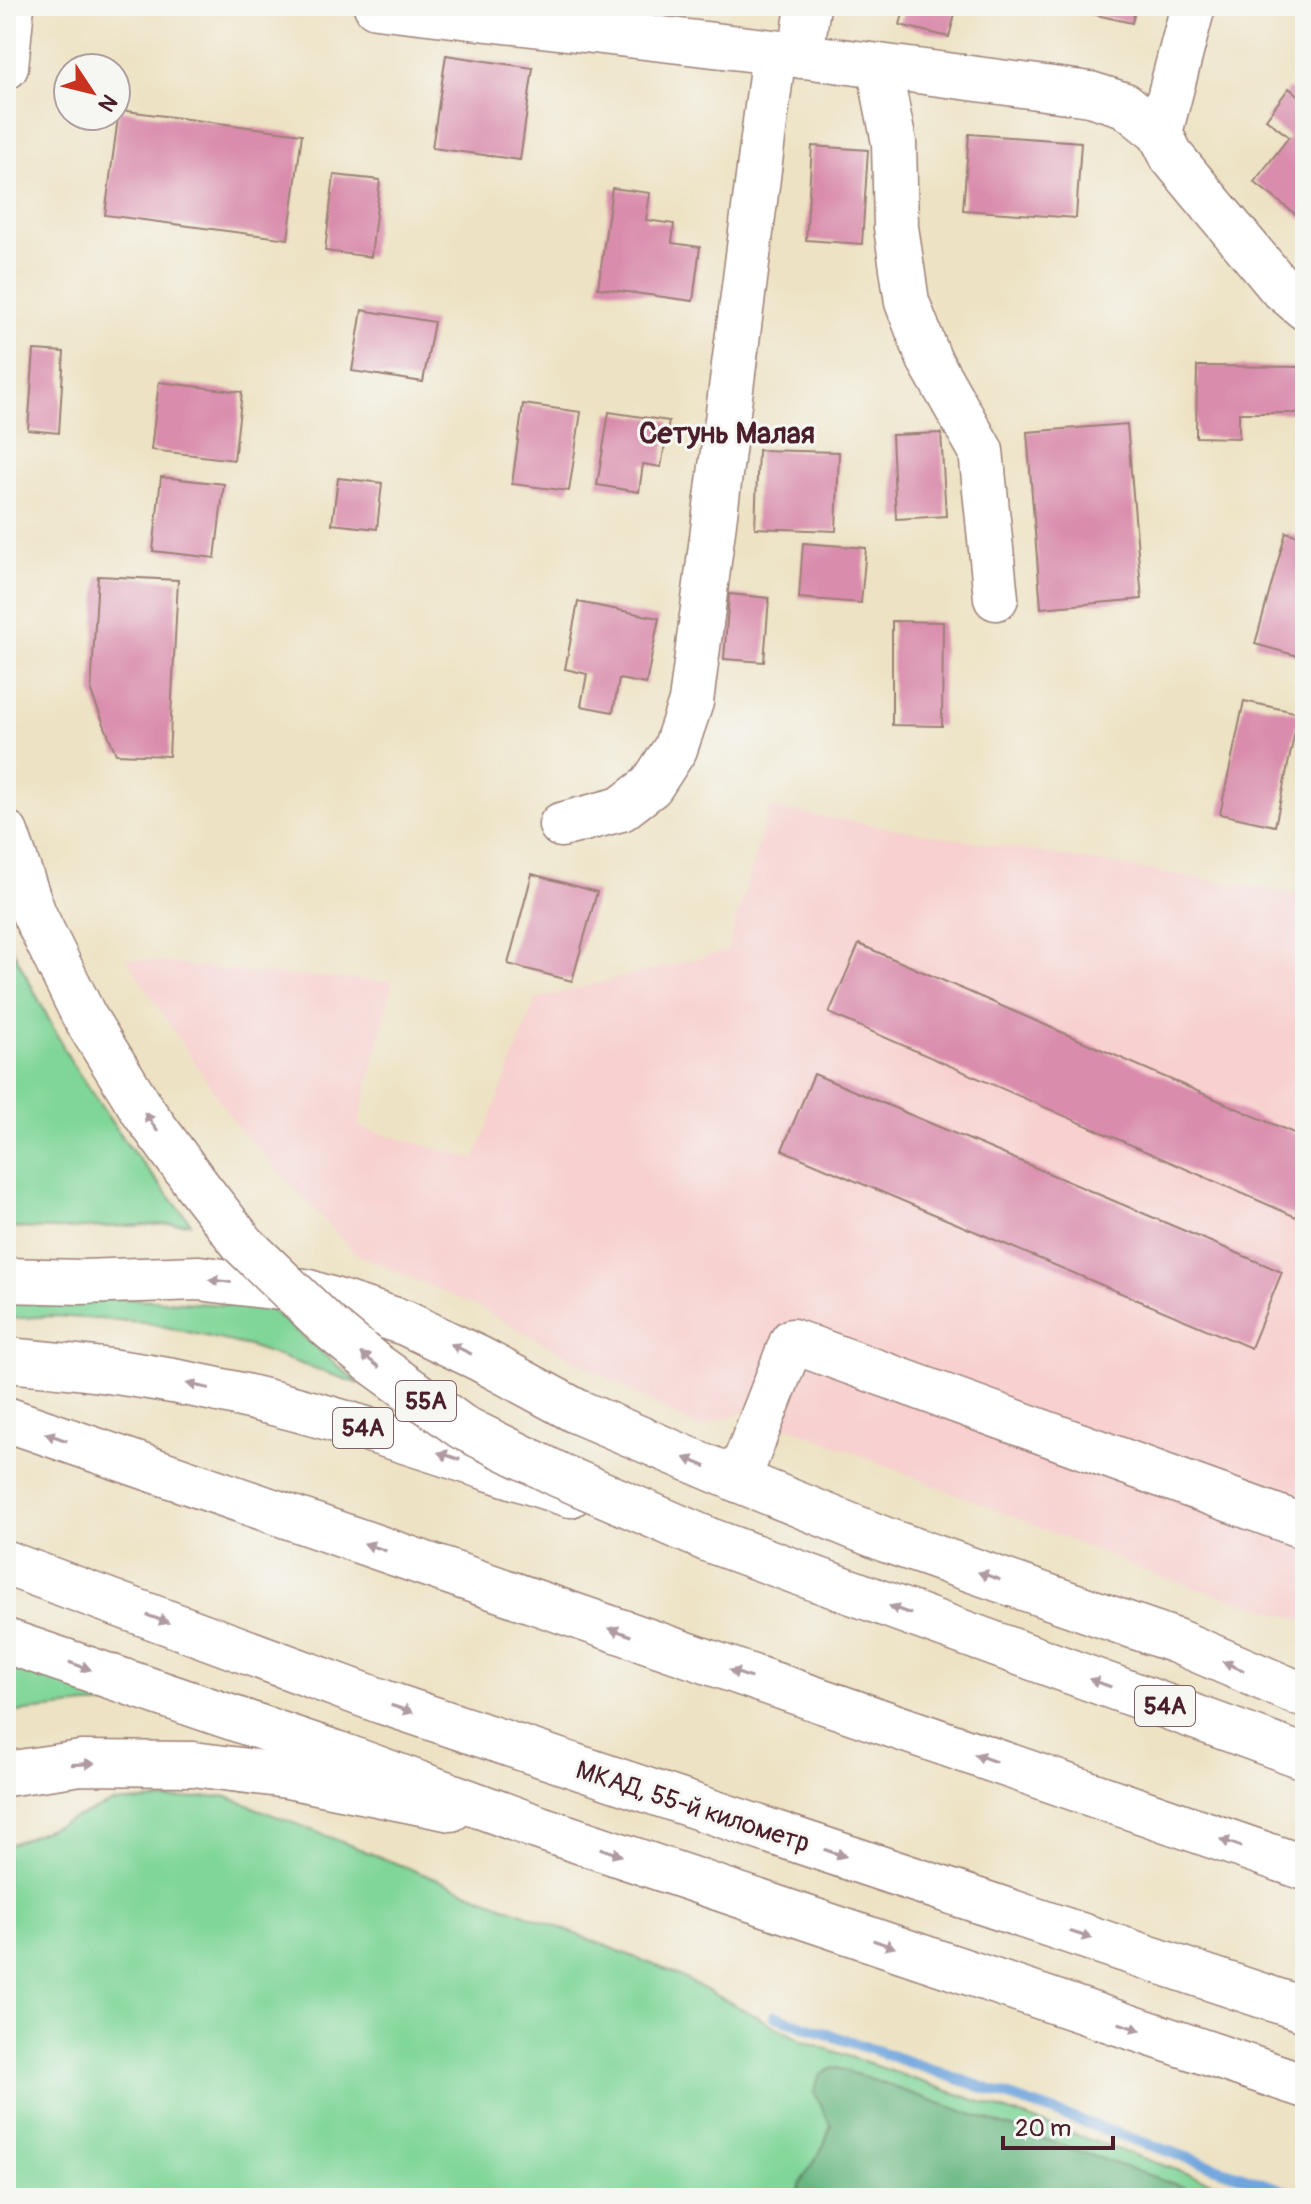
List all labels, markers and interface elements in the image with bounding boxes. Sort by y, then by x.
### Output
north arrow [52,52,132,132]
text: N [92,89,123,117]
district label: Сетунь Малая [639,415,815,452]
one-way arrow [143,1111,159,1133]
one-way arrow [207,1274,232,1287]
one-way arrow [449,1342,472,1356]
one-way arrow [360,1352,380,1368]
one-way arrow [186,1379,211,1392]
road number: 55А [396,1381,456,1421]
road number: 54А [333,1408,393,1448]
one-way arrow [44,1430,68,1442]
one-way arrow [436,1449,460,1462]
one-way arrow [683,1455,707,1468]
one-way arrow [362,1540,386,1553]
one-way arrow [977,1569,1001,1582]
one-way arrow [888,1603,912,1616]
one-way arrow [146,1613,170,1626]
one-way arrow [608,1626,632,1638]
one-way arrow [1221,1659,1245,1672]
one-way arrow [68,1660,92,1672]
one-way arrow [727,1667,751,1679]
one-way arrow [1088,1676,1112,1689]
road number: 54А [1135,1686,1195,1726]
one-way arrow [390,1703,414,1715]
one-way arrow [973,1752,997,1764]
street label: МКАД, 55-й километр [572,1754,814,1860]
one-way arrow [71,1757,96,1770]
one-way arrow [1219,1836,1243,1849]
one-way arrow [599,1846,623,1858]
one-way arrow [823,1847,847,1859]
one-way arrow [1070,1930,1094,1942]
one-way arrow [872,1938,896,1950]
one-way arrow [1118,2022,1142,2034]
scale bar [1003,2100,1113,2150]
text: 20 m [1015,2114,1071,2143]

